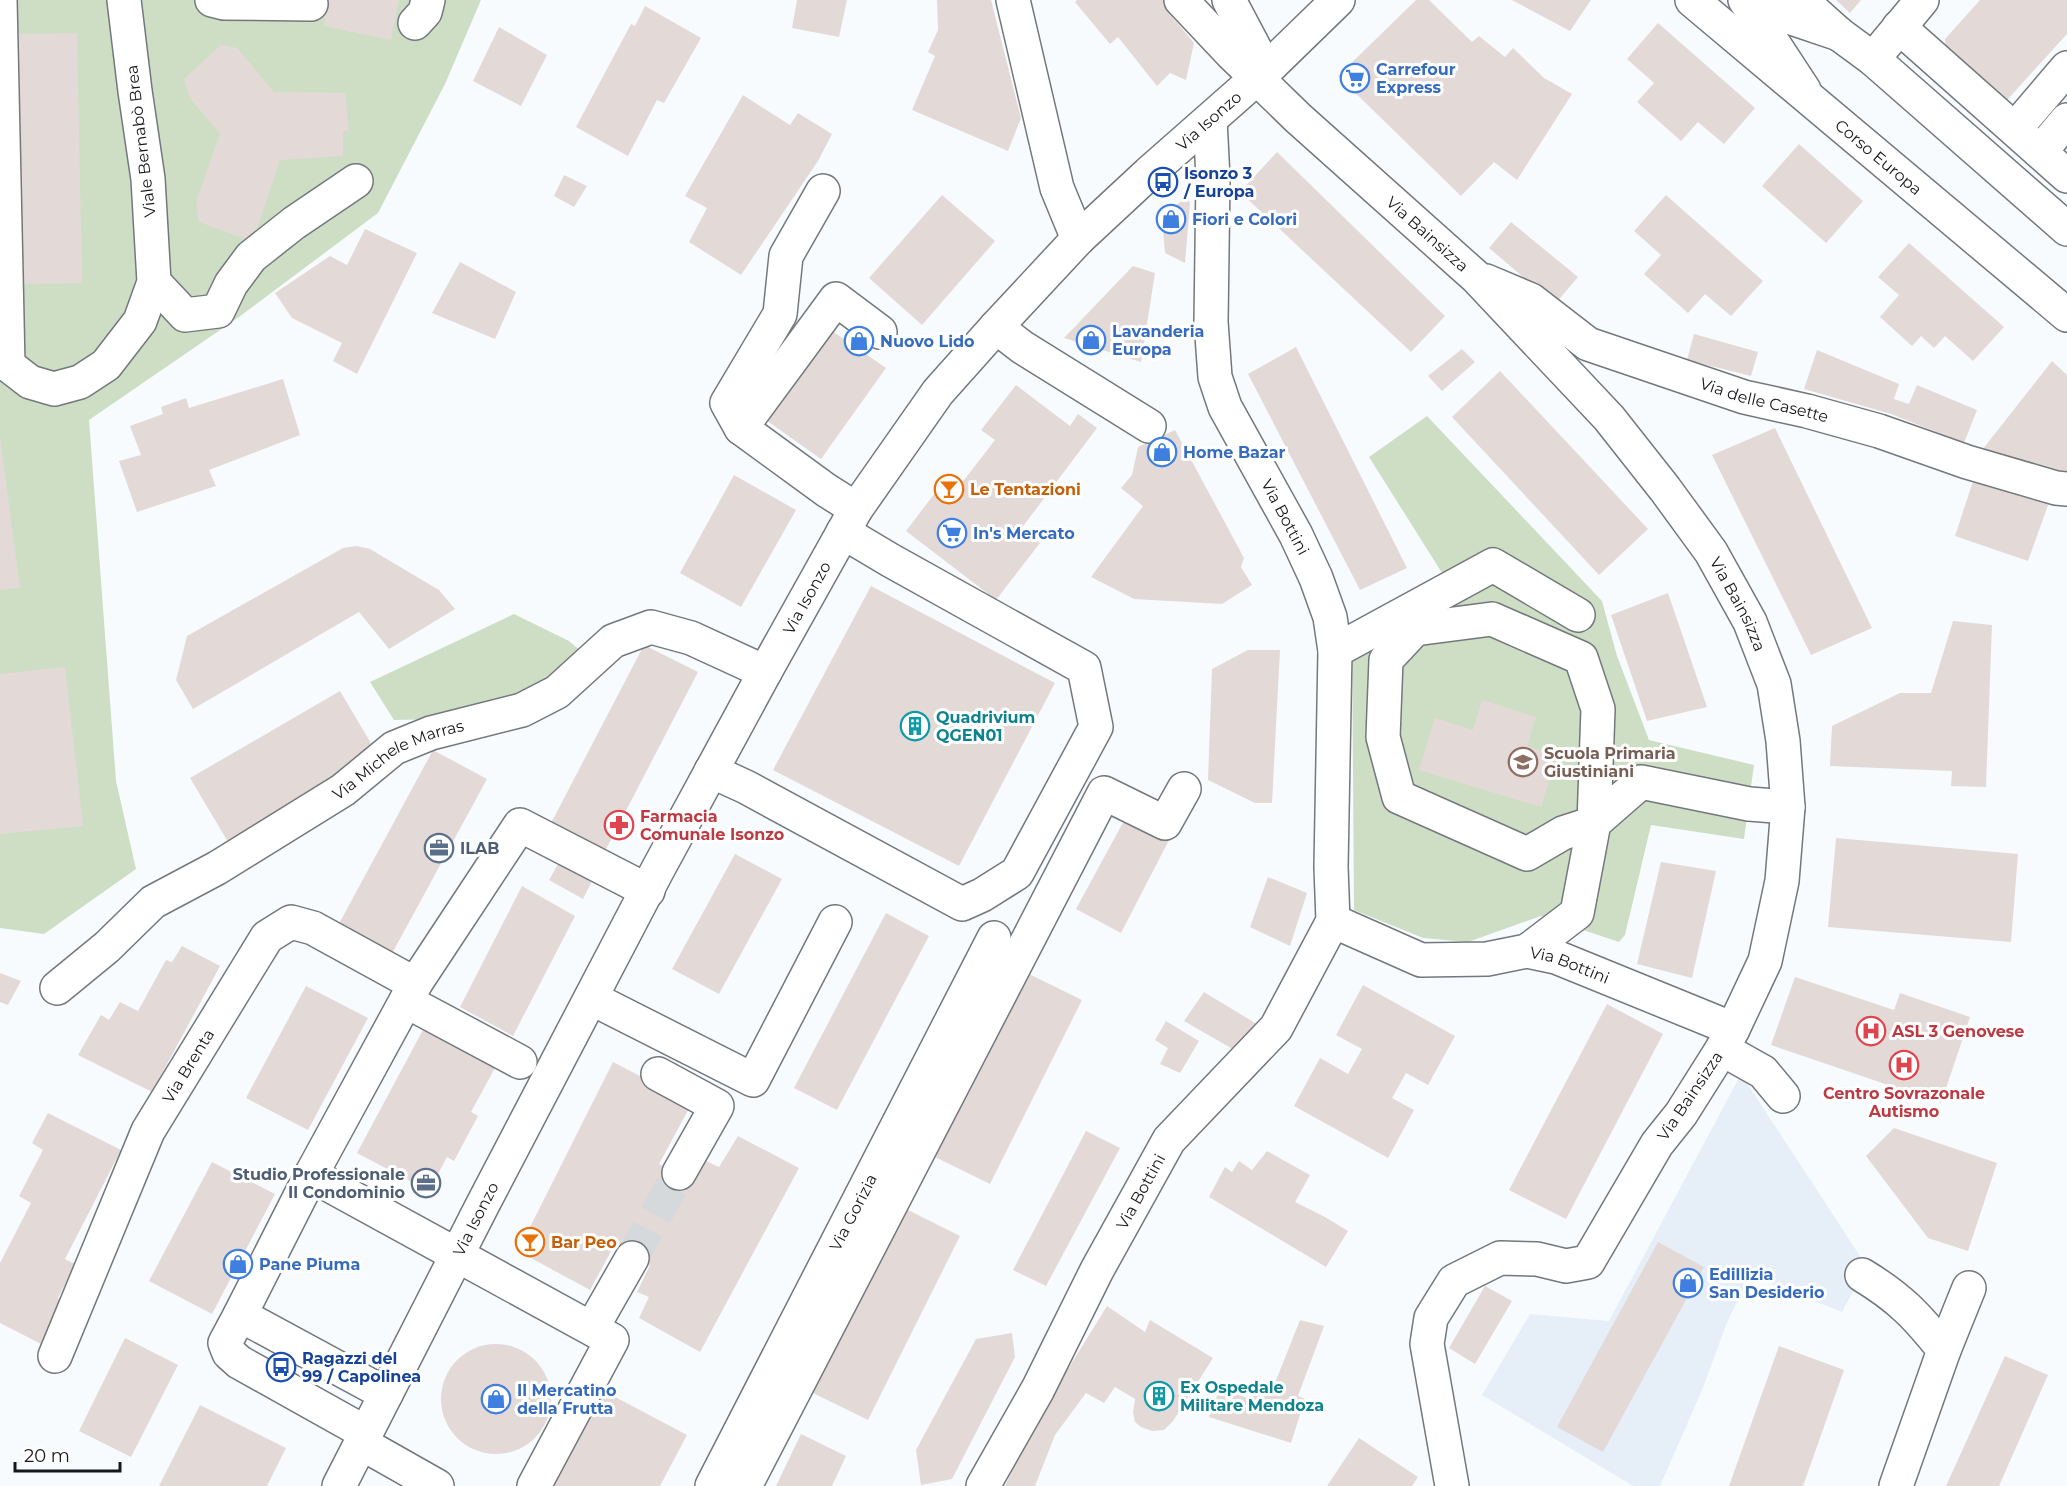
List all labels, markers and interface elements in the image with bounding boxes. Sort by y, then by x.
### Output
place label: Carrefour Express [1376,60,1456,97]
supermarket icon: Carrefour Express [1339,62,1371,94]
street label: Viale Bernabò Brea [122,64,160,218]
street label: Via Isonzo [1172,87,1245,154]
street label: Corso Europa [1832,115,1926,199]
place label: Isonzo 3 / Europa [1183,164,1254,201]
bus stop icon: Isonzo 3 / Europa [1147,166,1179,198]
street label: Via Bainsizza [1383,192,1473,275]
shop icon: Fiori e Colori [1155,203,1187,235]
place label: Fiori e Colori [1192,210,1297,229]
place label: Lavanderia Europa [1112,322,1204,359]
shop icon: Lavanderia Europa [1075,324,1107,356]
shop icon: Nuovo Lido [843,325,875,357]
place label: Nuovo Lido [880,332,975,351]
street label: Via delle Casette [1698,373,1831,426]
shop icon: Home Bazar [1146,436,1178,468]
place label: Home Bazar [1183,443,1286,462]
bar icon: Le Tentazioni [933,473,965,505]
street label: Via Bottini [1257,476,1313,558]
place label: Le Tentazioni [970,480,1081,499]
supermarket icon: In's Mercato [936,517,968,549]
place label: In's Mercato [973,524,1075,543]
street label: Via Bainsizza [1706,554,1770,654]
street label: Via Isonzo [779,558,834,637]
place label: Quadrivium QGEN01 [936,708,1035,745]
building icon: Quadrivium QGEN01 [899,710,931,742]
street label: Via Michele Marras [329,716,466,804]
place label: Scuola Primaria Giustiniani [1544,744,1676,781]
school or university icon: Scuola Primaria Giustiniani [1507,746,1539,778]
place label: Farmacia Comunale Isonzo [640,807,784,844]
pharmacy icon: Farmacia Comunale Isonzo [603,809,635,841]
office icon: ILAB [423,832,455,864]
place label: ILAB [460,839,499,858]
street label: Via Bottini [1528,942,1612,987]
hospital icon: ASL 3 Genovese [1855,1015,1887,1047]
place label: ASL 3 Genovese [1891,1022,2024,1041]
street label: Via Brenta [158,1025,218,1106]
street label: Via Bainsizza [1653,1048,1727,1144]
hospital icon: Centro Sovrazonale Autismo [1888,1049,1920,1081]
place label: Centro Sovrazonale Autismo [1823,1084,1985,1121]
street label: Via Bottini [1112,1151,1169,1233]
place label: Studio Professionale Il Condominio [233,1165,405,1202]
office icon: Studio Professionale Il Condominio [410,1167,442,1199]
street label: Via Gorizia [825,1171,881,1254]
street label: Via Isonzo [449,1179,502,1259]
bar icon: Bar Peo [514,1226,546,1258]
place label: Bar Peo [551,1233,617,1252]
shop icon: Pane Piuma [222,1248,254,1280]
place label: Pane Piuma [259,1255,360,1274]
place label: Edillizia San Desiderio [1709,1265,1825,1302]
shop icon: Edillizia San Desiderio [1672,1267,1704,1299]
place label: Ragazzi del 99 / Capolinea [302,1349,421,1386]
bus stop icon: Ragazzi del 99 / Capolinea [265,1351,297,1383]
place label: Ex Ospedale Militare Mendoza [1180,1378,1324,1415]
building icon: Ex Ospedale Militare Mendoza [1143,1380,1175,1412]
place label: Il Mercatino della Frutta [517,1381,616,1418]
shop icon: Il Mercatino della Frutta [480,1383,512,1415]
scale bar [15,1435,120,1473]
text: 20 m [24,1445,70,1467]

